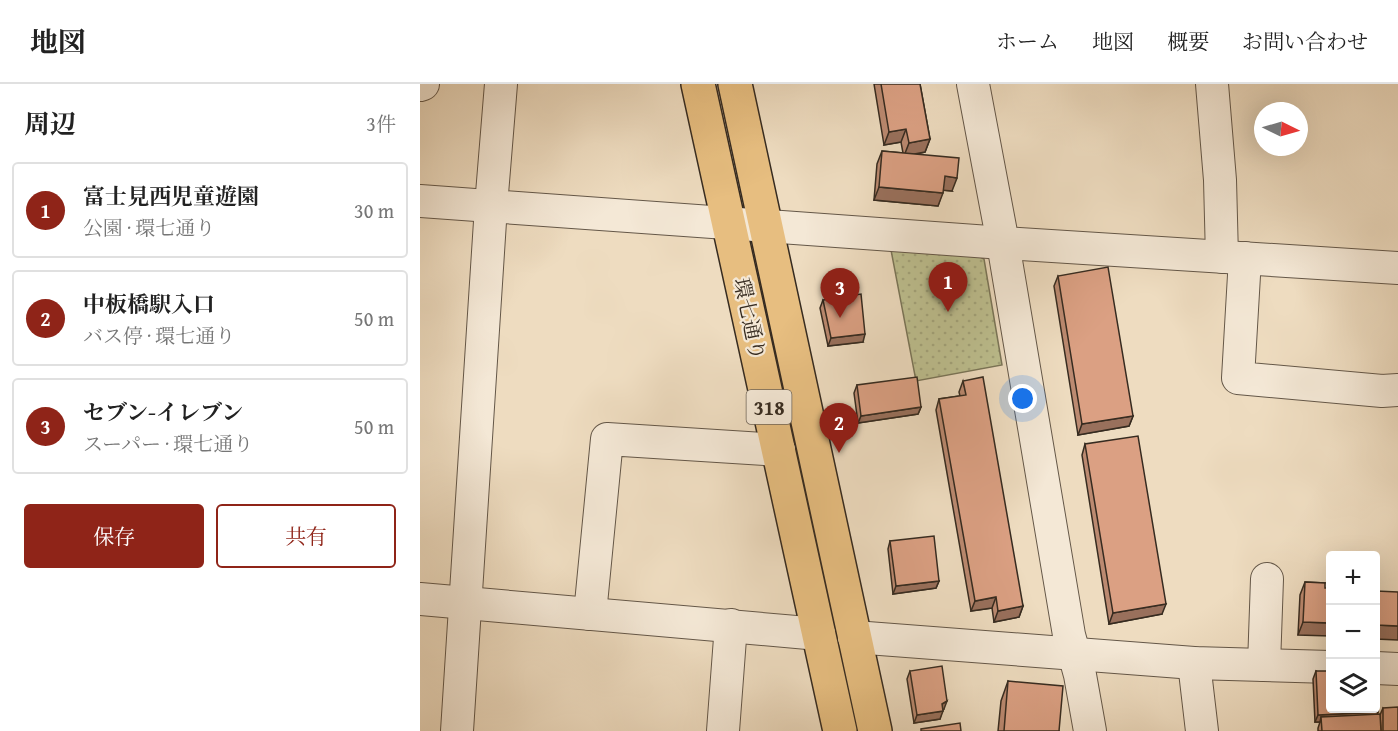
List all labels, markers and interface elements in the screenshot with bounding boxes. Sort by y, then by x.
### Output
text: 地図 [30,21,86,62]
text: ホーム [996,26,1059,57]
text: 地図 [1092,26,1134,57]
text: 概要 [1167,26,1209,57]
text: お問い合わせ [1242,26,1368,57]
north arrow [1254,102,1308,156]
text: 周辺 [24,104,76,143]
text: 3件 [366,109,396,138]
text: 富士見西児童遊園 [83,180,259,212]
text: 1 [40,196,51,225]
text: 30 m [354,196,394,225]
text: 公園 · 環七通り [83,213,215,242]
pin: 1 [928,262,968,312]
pin: 3 [820,268,860,318]
street label: 環七通り [726,275,774,363]
text: 中板橋駅入口 [83,288,215,320]
text: 2 [40,304,51,333]
text: 50 m [354,304,394,333]
text: バス停 · 環七通り [83,321,235,350]
your location [1008,384,1037,413]
road number: 318 [746,390,792,424]
text: セブン-イレブン [83,396,243,428]
pin: 2 [820,404,858,453]
text: 3 [40,412,51,441]
text: 50 m [354,412,394,441]
text: スーパー · 環七通り [83,429,253,458]
button: 保存 [24,504,204,568]
button: 共有 [216,504,396,568]
map controls [1326,551,1380,713]
button: + [1326,551,1380,605]
button: − [1326,605,1380,659]
button: layers [1326,659,1380,713]

